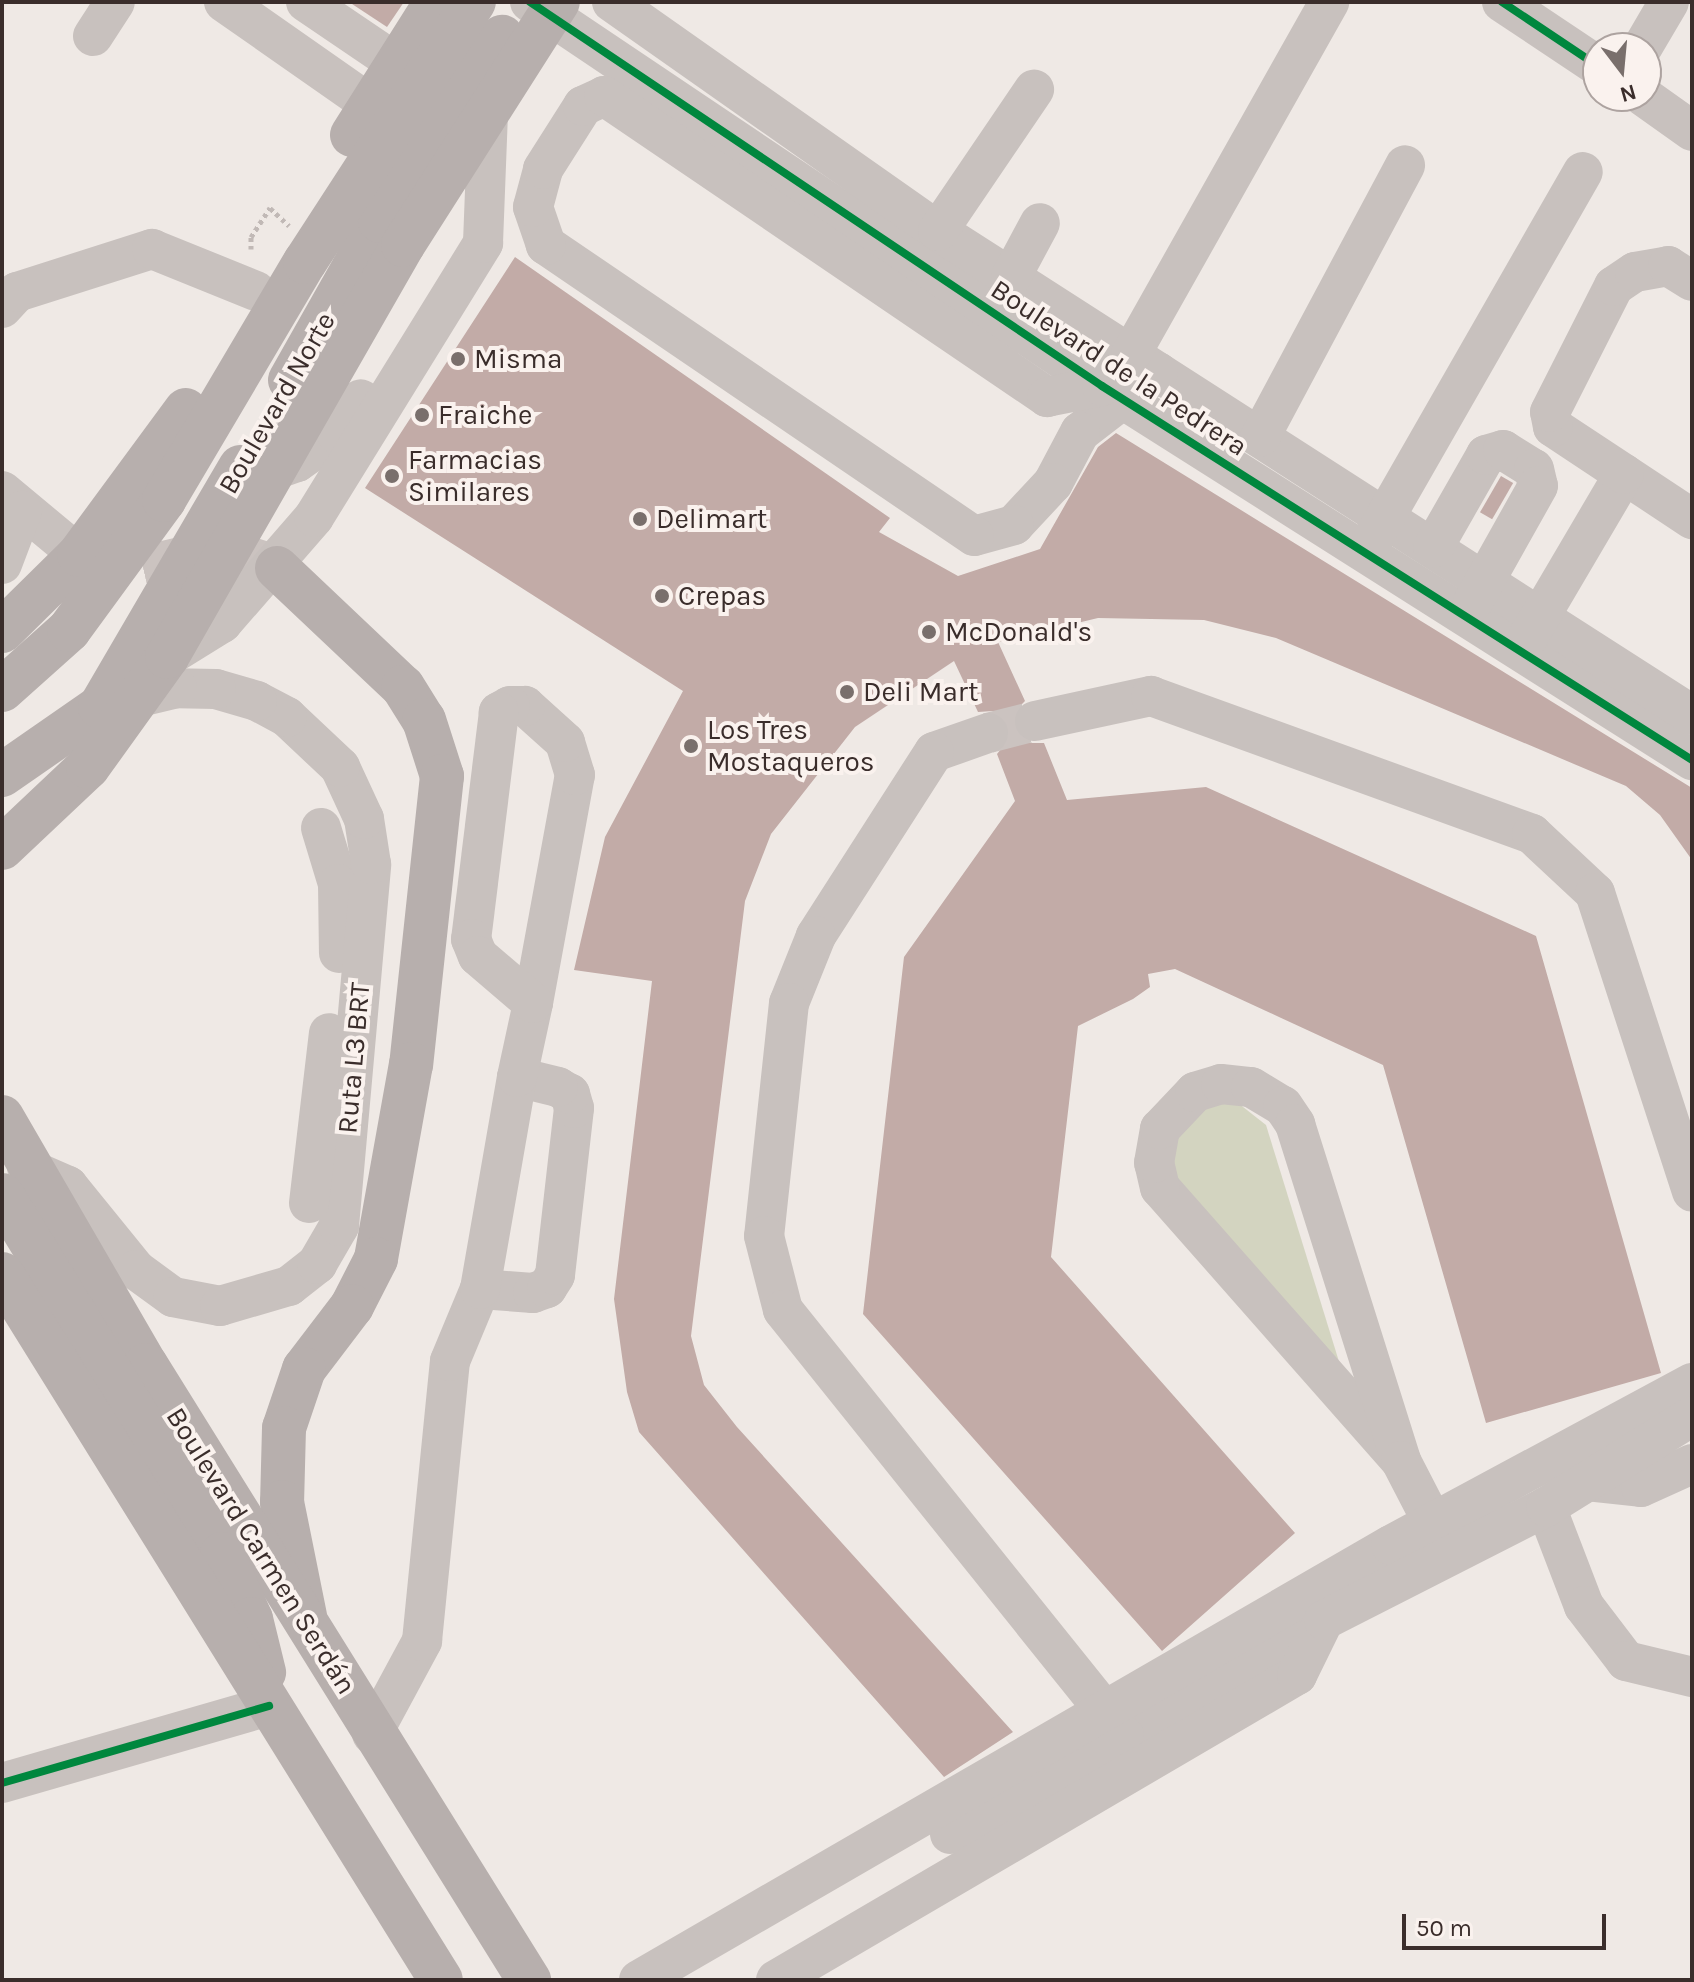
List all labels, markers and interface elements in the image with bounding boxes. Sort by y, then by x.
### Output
north arrow [1582,32,1662,112]
text: N [1617,78,1639,108]
street label: Boulevard de la Pedrera [985,273,1253,463]
street label: Boulevard Norte [211,306,343,500]
place label: Misma [474,342,562,376]
marker: Misma [449,350,467,368]
place label: Fraiche [438,398,532,432]
marker: Fraiche [413,406,431,424]
place label: Farmacias Similares [408,443,542,509]
marker: Farmacias Similares [383,467,401,485]
place label: Delimart [656,502,767,536]
marker: Delimart [631,510,649,528]
place label: Crepas [678,579,766,613]
marker: Crepas [653,587,671,605]
place label: McDonald's [945,615,1092,649]
marker: McDonald's [920,623,938,641]
place label: Deli Mart [863,675,978,709]
marker: Deli Mart [838,683,856,701]
place label: Los Tres Mostaqueros [707,713,875,779]
marker: Los Tres Mostaqueros [682,737,700,755]
street label: Ruta L3 BRT [331,981,377,1135]
street label: Boulevard Carmen Serdán [159,1401,363,1701]
scale bar [1406,1898,1610,1948]
text: 50 m [1416,1914,1472,1942]

